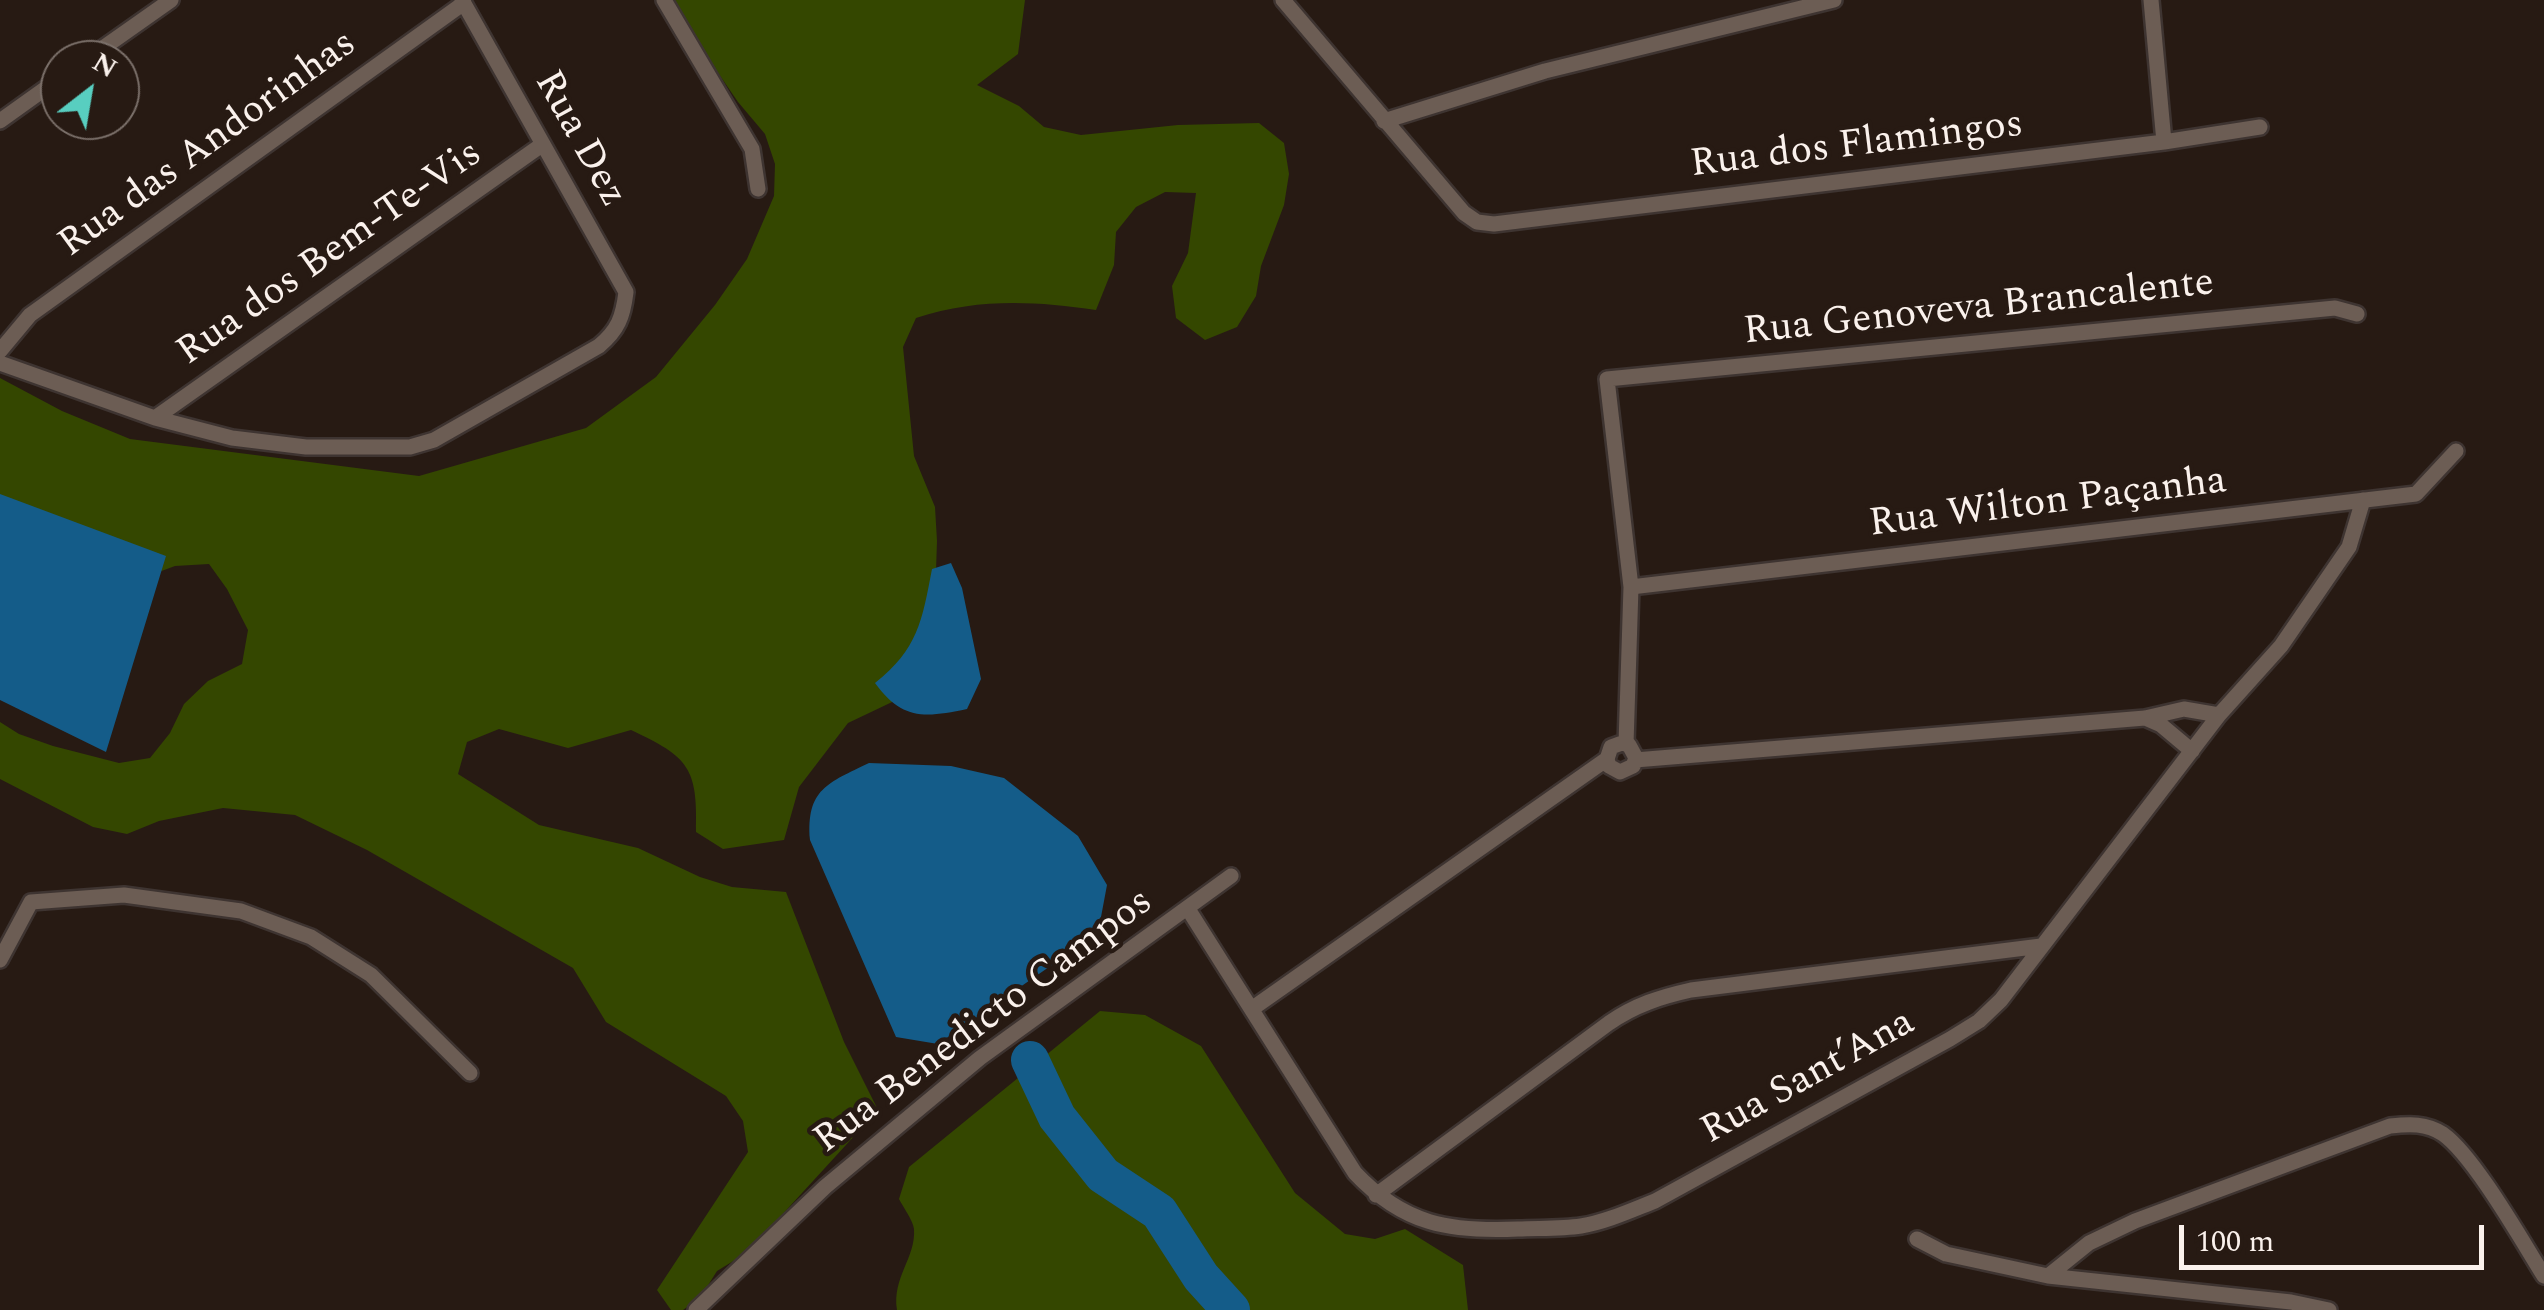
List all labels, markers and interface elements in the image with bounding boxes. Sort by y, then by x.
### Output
street label: Rua das Andorinhas [51,22,367,270]
north arrow [40,40,140,140]
text: N [84,41,126,90]
street label: Rua Dez [521,64,635,216]
street label: Rua dos Flamingos [1688,103,2026,191]
street label: Rua dos Bem-Te-Vis [169,132,493,378]
street label: Rua Genoveva Brancalente [1741,261,2217,359]
street label: Rua Wilton Paçanha [1867,459,2229,551]
street label: Rua Benedicto Campos [806,880,1164,1166]
street label: Rua Sant’Ana [1694,1001,1924,1157]
scale bar [2184,1205,2489,1267]
text: 100 m [2196,1219,2274,1265]

